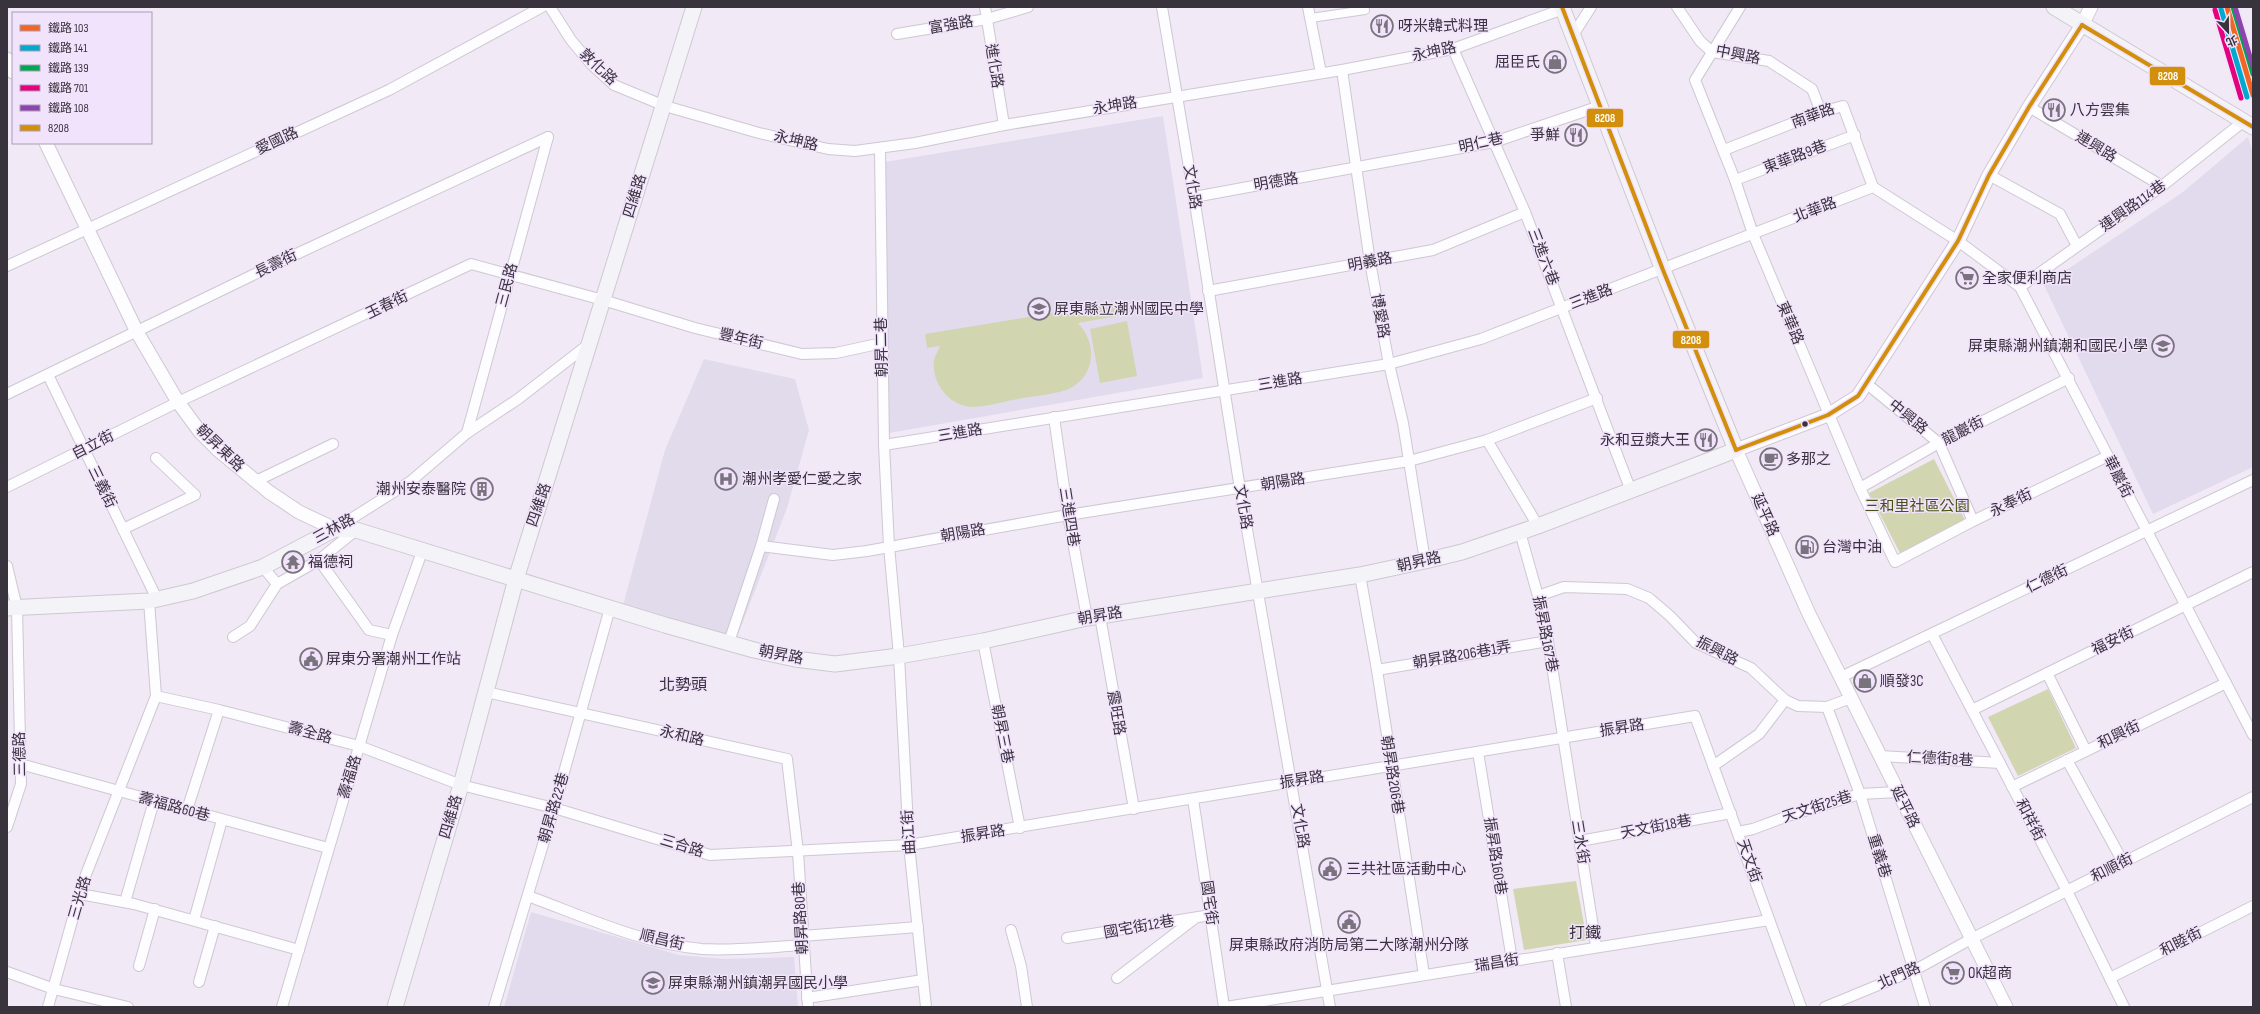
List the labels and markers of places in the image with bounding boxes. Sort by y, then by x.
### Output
restaurant icon: 呀米韓式料理 [1369,13,1395,39]
place label: 呀米韓式料理 [1398,17,1488,36]
shop icon: 屈臣氏 [1542,49,1568,75]
place label: 屈臣氏 [1495,53,1540,72]
restaurant icon: 八方雲集 [2041,97,2067,123]
place label: 八方雲集 [2070,101,2130,120]
restaurant icon: 爭鮮 [1563,122,1589,148]
place label: 爭鮮 [1530,126,1560,145]
supermarket icon: 全家便利商店 [1954,265,1980,291]
place label: 全家便利商店 [1982,269,2072,288]
school or university icon: 屏東縣立潮州國民中學 [1026,296,1052,322]
place label: 屏東縣立潮州國民中學 [1054,300,1204,319]
school or university icon: 屏東縣潮州鎮潮和國民小學 [2150,333,2176,359]
place label: 屏東縣潮州鎮潮和國民小學 [1968,337,2148,356]
unlabelled marker [1800,419,1810,429]
restaurant icon: 永和豆漿大王 [1693,427,1719,453]
place label: 永和豆漿大王 [1600,431,1690,450]
cafe icon: 多那之 [1758,446,1784,472]
place label: 多那之 [1786,450,1831,469]
hospital icon: 潮州孝愛仁愛之家 [713,466,739,492]
place label: 潮州孝愛仁愛之家 [742,470,862,489]
building icon: 潮州安泰醫院 [469,476,495,502]
place label: 潮州安泰醫院 [376,480,466,499]
fuel station icon: 台灣中油 [1794,534,1820,560]
place label: 台灣中油 [1822,538,1882,557]
temple icon: 福德祠 [280,549,306,575]
place label: 福德祠 [308,553,353,572]
public building icon: 屏東分署潮州工作站 [298,646,324,672]
place label: 屏東分署潮州工作站 [326,650,461,669]
shop icon: 順發3C [1852,668,1878,694]
place label: 順發3C [1880,672,1924,691]
public building icon: 三共社區活動中心 [1317,856,1343,882]
place label: 三共社區活動中心 [1346,860,1466,879]
public building icon: 屏東縣政府消防局第二大隊潮州分隊 [1336,909,1362,935]
place label: 屏東縣政府消防局第二大隊潮州分隊 [1229,936,1469,955]
supermarket icon: OK超商 [1940,960,1966,986]
place label: OK超商 [1968,964,2012,983]
school or university icon: 屏東縣潮州鎮潮昇國民小學 [640,970,666,996]
place label: 屏東縣潮州鎮潮昇國民小學 [668,974,848,993]

